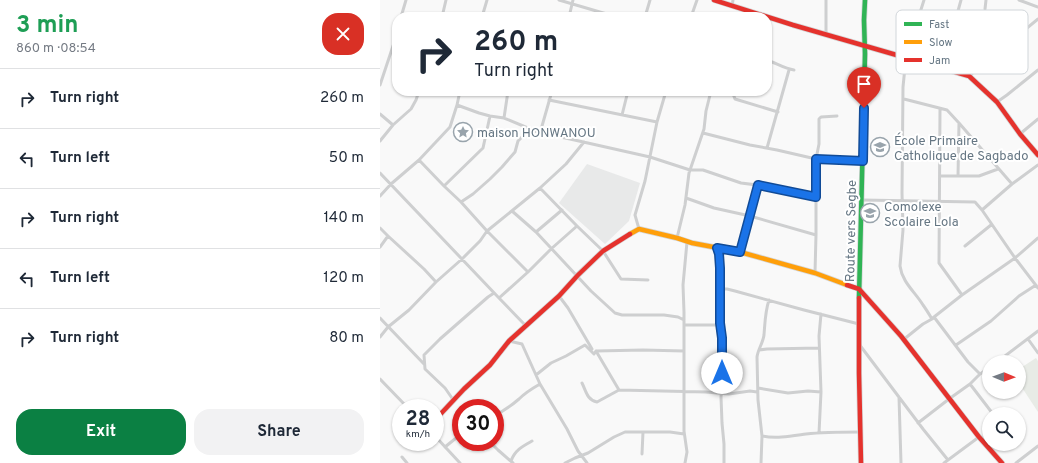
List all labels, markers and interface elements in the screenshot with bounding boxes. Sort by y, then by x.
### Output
legend [896,10,1028,74]
text: 3 min [16,11,78,41]
button: close [322,13,364,55]
text: Fast [929,18,949,32]
text: 260 m [474,25,558,61]
icon: right [408,28,460,80]
text: Slow [929,36,952,50]
text: 860 m · 08:54 [16,41,96,57]
text: Jam [929,54,950,68]
text: Turn right [474,60,554,83]
pin [847,67,881,108]
icon: arrive [853,73,875,95]
icon: right [16,88,38,110]
text: Turn right [50,89,119,108]
text: 260 m [320,89,364,108]
place icon: maison HONWANOU [452,121,474,143]
place label: maison HONWANOU [477,126,596,142]
place label: École Primaire Catholique de Sagbado [894,132,1028,165]
school or university icon: École Primaire Catholique de Sagbado [869,136,891,158]
icon: left [16,148,38,170]
text: Turn left [50,149,110,168]
text: 50 m [329,149,364,168]
street label: Route vers Segbe [843,180,861,282]
place label: Comolexe Scolaire Lola [884,200,959,231]
school or university icon: Comolexe Scolaire Lola [859,202,881,224]
icon: right [16,208,38,230]
text: Turn right [50,209,119,228]
text: 140 m [324,209,364,228]
icon: left [16,268,38,290]
text: Turn left [50,269,110,288]
text: 120 m [323,269,364,288]
icon: right [16,328,38,350]
text: Turn right [50,329,119,348]
text: 80 m [329,329,364,348]
position arrow [701,352,743,394]
north arrow [982,355,1026,399]
map controls [982,355,1026,451]
speed limit sign: 30 [452,399,504,451]
text: 28 [406,407,430,433]
button: search [982,407,1026,451]
button: Exit [16,409,186,455]
button: Share [194,409,364,455]
text: km/h [406,428,430,441]

